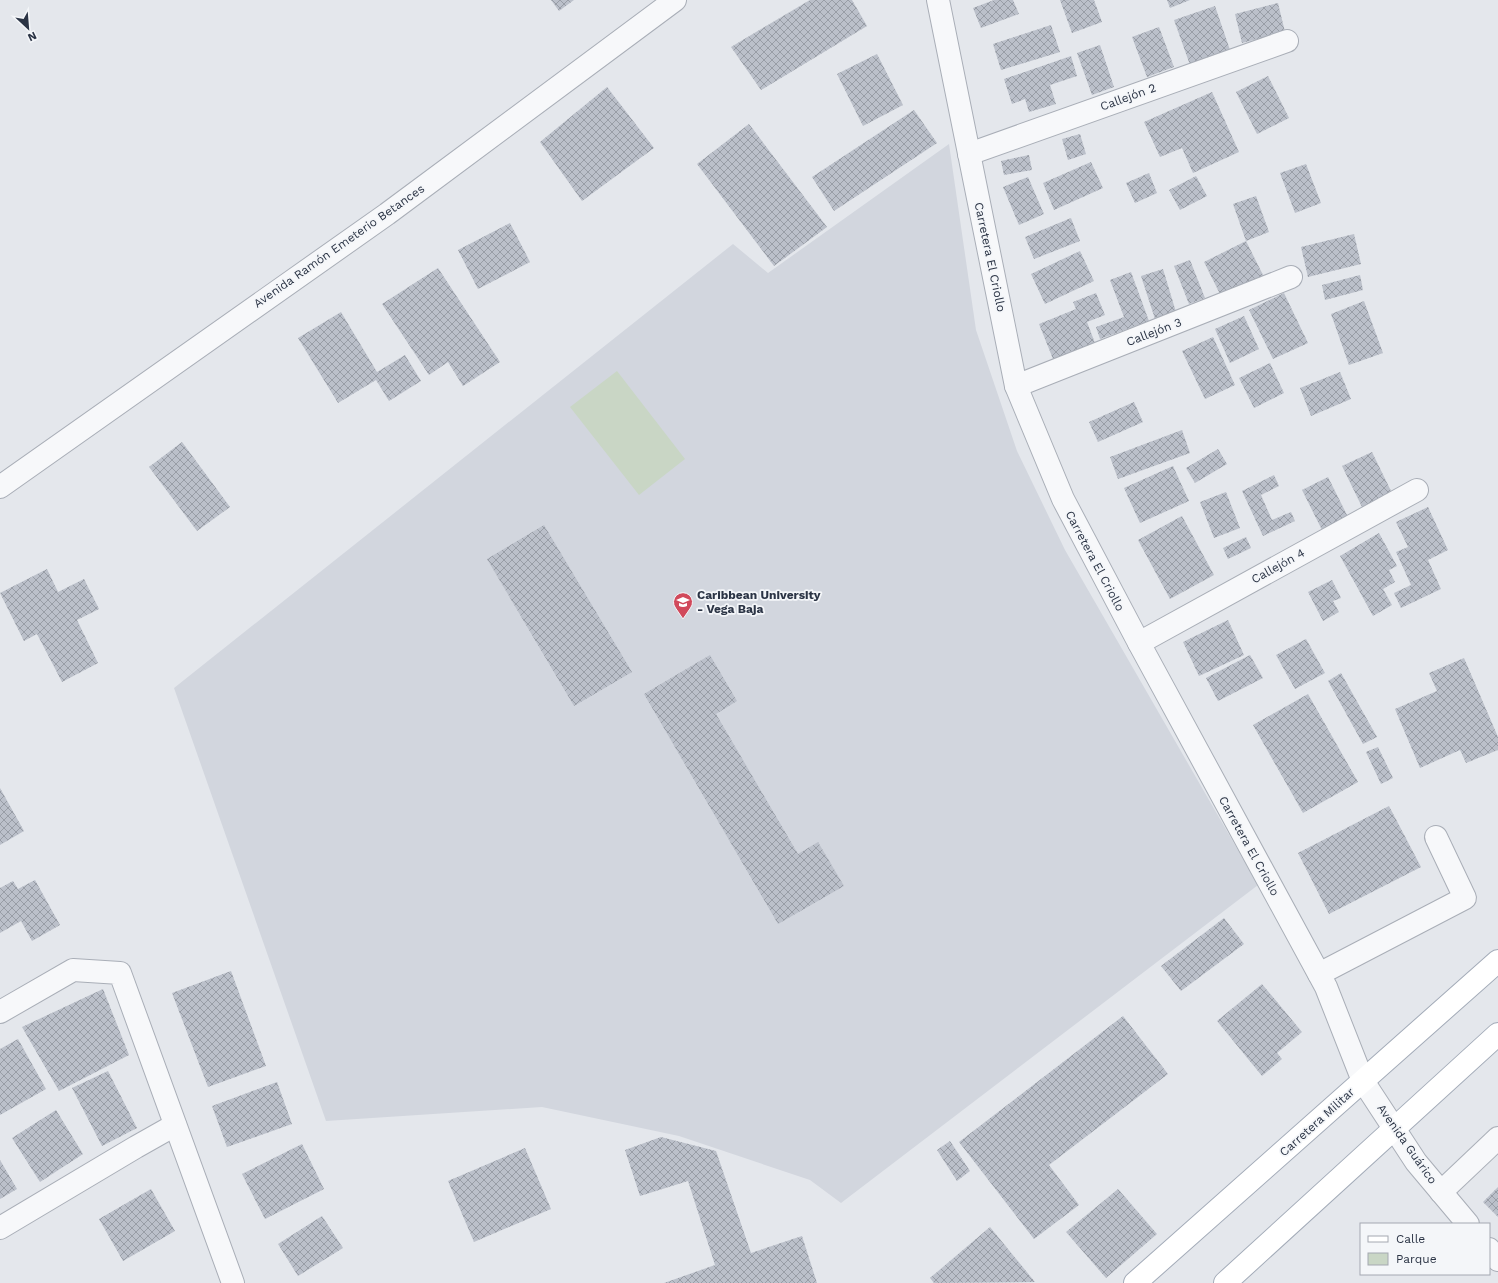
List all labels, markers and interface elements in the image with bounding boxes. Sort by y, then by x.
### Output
north arrow [8,8,48,48]
text: N [26,29,39,44]
street label: Callejón 2 [1098,80,1158,114]
street label: Avenida Ramón Emeterio Betances [251,181,427,311]
street label: Carretera El Criollo [972,201,1008,313]
street label: Callejón 3 [1124,315,1184,349]
street label: Carretera El Criollo [1063,508,1127,614]
street label: Callejón 4 [1249,546,1307,586]
place label: Caribbean University - Vega Baja [697,588,821,616]
school or university icon: Caribbean University - Vega Baja [672,591,694,619]
street label: Carretera El Criollo [1216,794,1282,898]
street label: Carretera Militar [1277,1085,1357,1159]
street label: Avenida Guárico [1374,1101,1440,1187]
legend [1360,1223,1490,1275]
text: Calle [1396,1232,1425,1246]
text: Parque [1396,1252,1437,1266]

